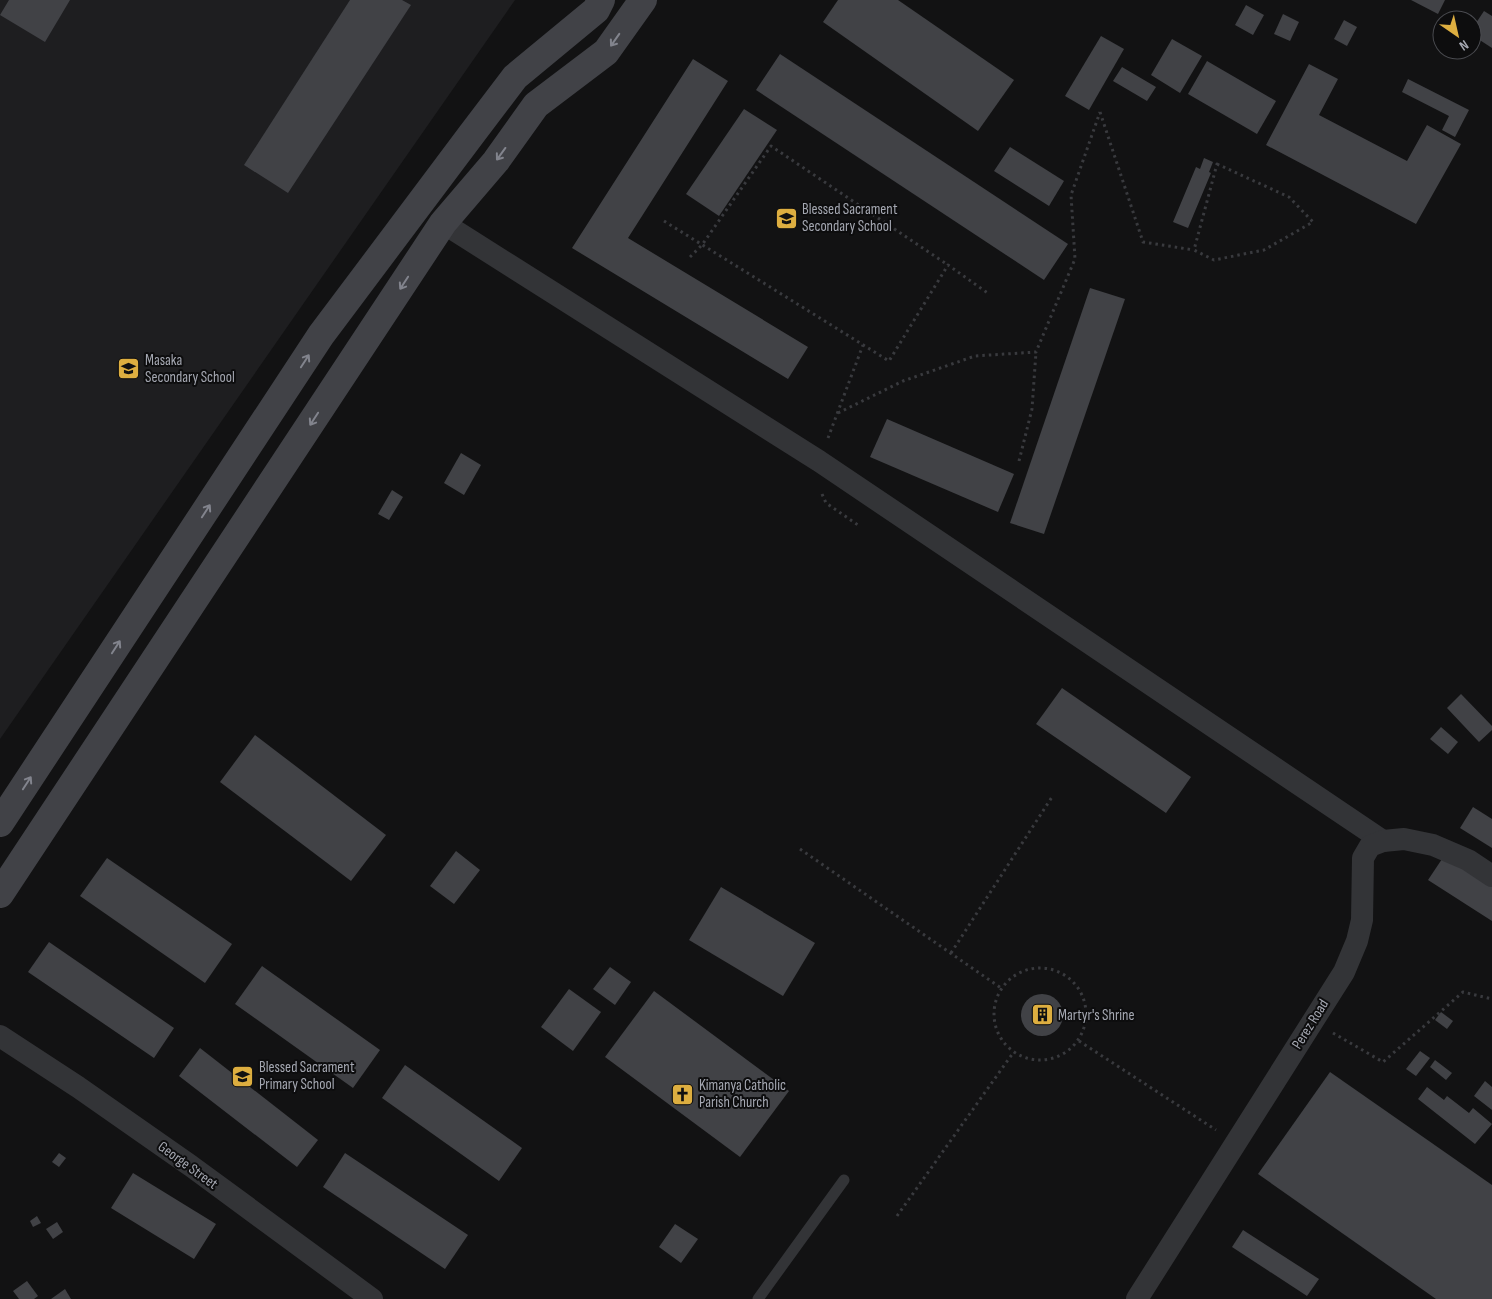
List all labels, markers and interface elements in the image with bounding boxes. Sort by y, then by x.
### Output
north arrow [1432,10,1482,60]
one-way arrow [610,33,620,47]
text: N [1456,36,1472,55]
one-way arrow [496,146,507,160]
place label: Blessed Sacrament Secondary School [802,200,898,236]
school or university icon: Blessed Sacrament Secondary School [774,206,798,230]
one-way arrow [399,276,409,290]
place label: Masaka Secondary School [145,351,235,387]
one-way arrow [300,354,310,368]
school or university icon: Masaka Secondary School [117,357,141,381]
one-way arrow [309,411,319,425]
one-way arrow [200,504,211,518]
one-way arrow [111,640,121,654]
one-way arrow [22,776,32,790]
street label: Perez Road [1288,996,1333,1053]
building icon: Martyr's Shrine [1030,1003,1054,1027]
place label: Martyr's Shrine [1058,1006,1135,1025]
place label: Blessed Sacrament Primary School [259,1058,355,1094]
school or university icon: Blessed Sacrament Primary School [231,1064,255,1088]
place label: Kimanya Catholic Parish Church [699,1076,786,1112]
church icon: Kimanya Catholic Parish Church [671,1082,695,1106]
street label: George Street [154,1137,222,1194]

